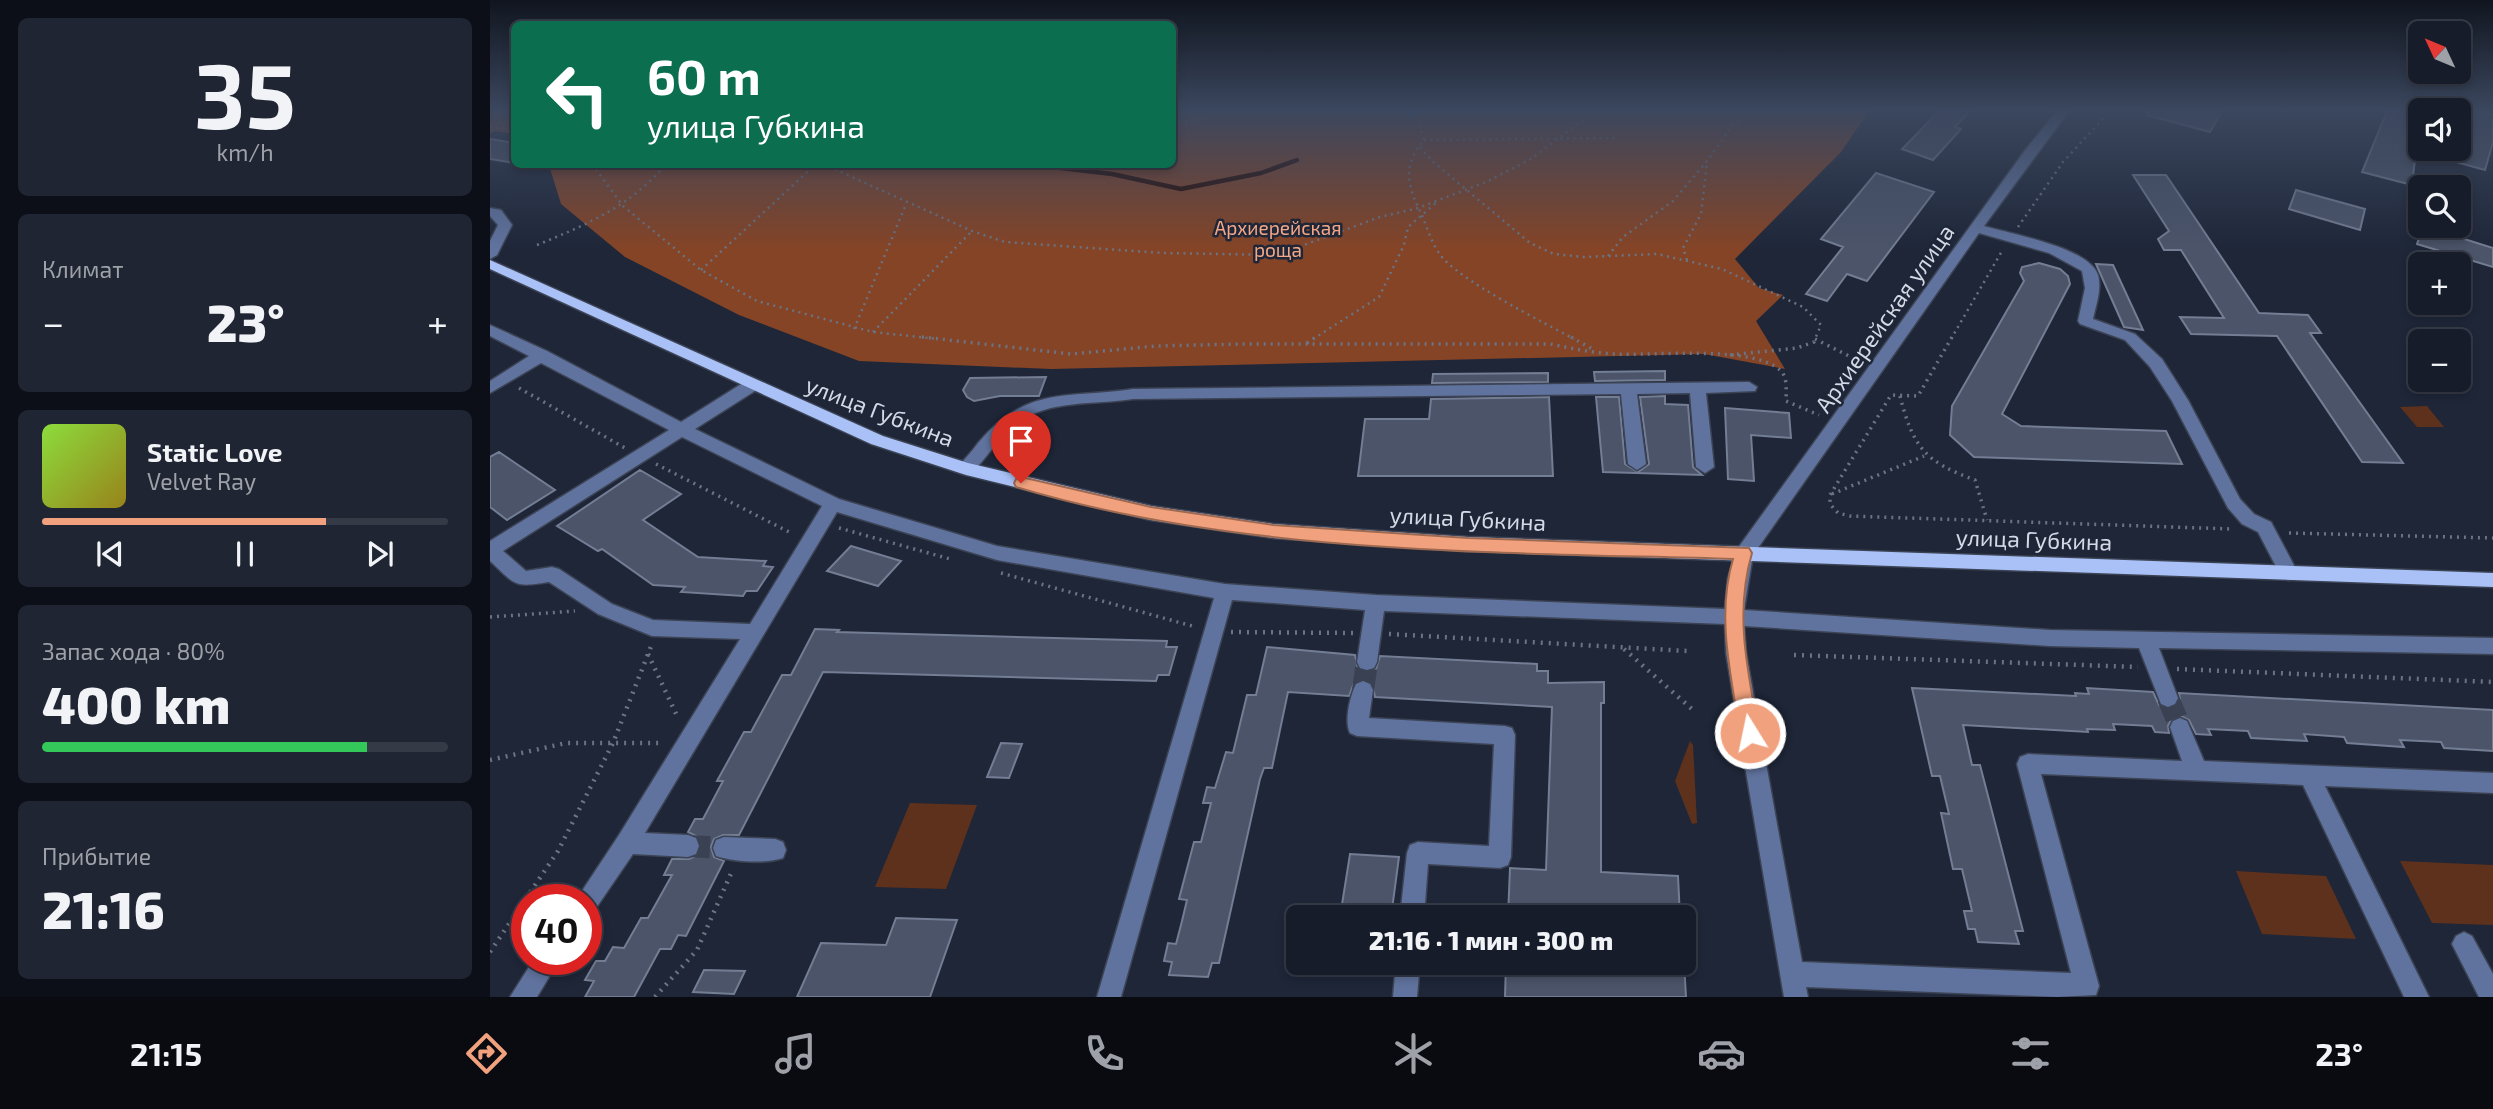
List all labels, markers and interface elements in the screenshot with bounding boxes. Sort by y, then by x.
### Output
north arrow [2408,21,2471,84]
map controls [2408,21,2471,392]
text: 35 [194,38,296,147]
text: 60 m [647,46,761,105]
icon: left [532,49,623,140]
button: sound [2408,98,2471,161]
text: улица Губкина [647,106,865,144]
text: km/h [216,138,274,166]
button: search [2408,175,2471,238]
park label: Архиерейская роща [1214,216,1342,261]
street label: Архиерейская улица [1808,218,1960,418]
button: + [2408,252,2471,315]
text: Климат [42,255,123,283]
text: 23° [207,290,285,352]
text: − [42,299,64,345]
text: + [427,299,448,345]
button: − [2408,329,2471,392]
street label: улица Губкина [802,370,958,453]
pin [991,411,1051,483]
icon: arrive [1002,422,1040,460]
text: Static Love [147,436,283,467]
text: Velvet Ray [147,467,256,495]
street label: улица Губкина [1389,500,1547,537]
street label: улица Губкина [1955,522,2113,557]
icon: previous [91,535,129,573]
icon: pause [226,535,264,573]
icon: next [361,535,399,573]
text: Запас хода · 80% [42,637,225,665]
text: 400 km [42,672,230,734]
position arrow [1713,696,1787,770]
text: Прибытие [42,842,151,870]
text: 21:16 [42,877,165,939]
speed limit sign: 40 [511,884,602,975]
text: 21:16 · 1 мин · 300 m [1369,924,1613,955]
icon: directions [462,1029,511,1078]
icon: music [771,1029,820,1078]
icon: phone [1080,1029,1129,1078]
icon: climate [1389,1029,1438,1078]
icon: car [1697,1029,1746,1078]
icon: filters [2006,1029,2055,1078]
text: 21:15 [130,1034,202,1072]
text: 23° [2315,1034,2363,1072]

